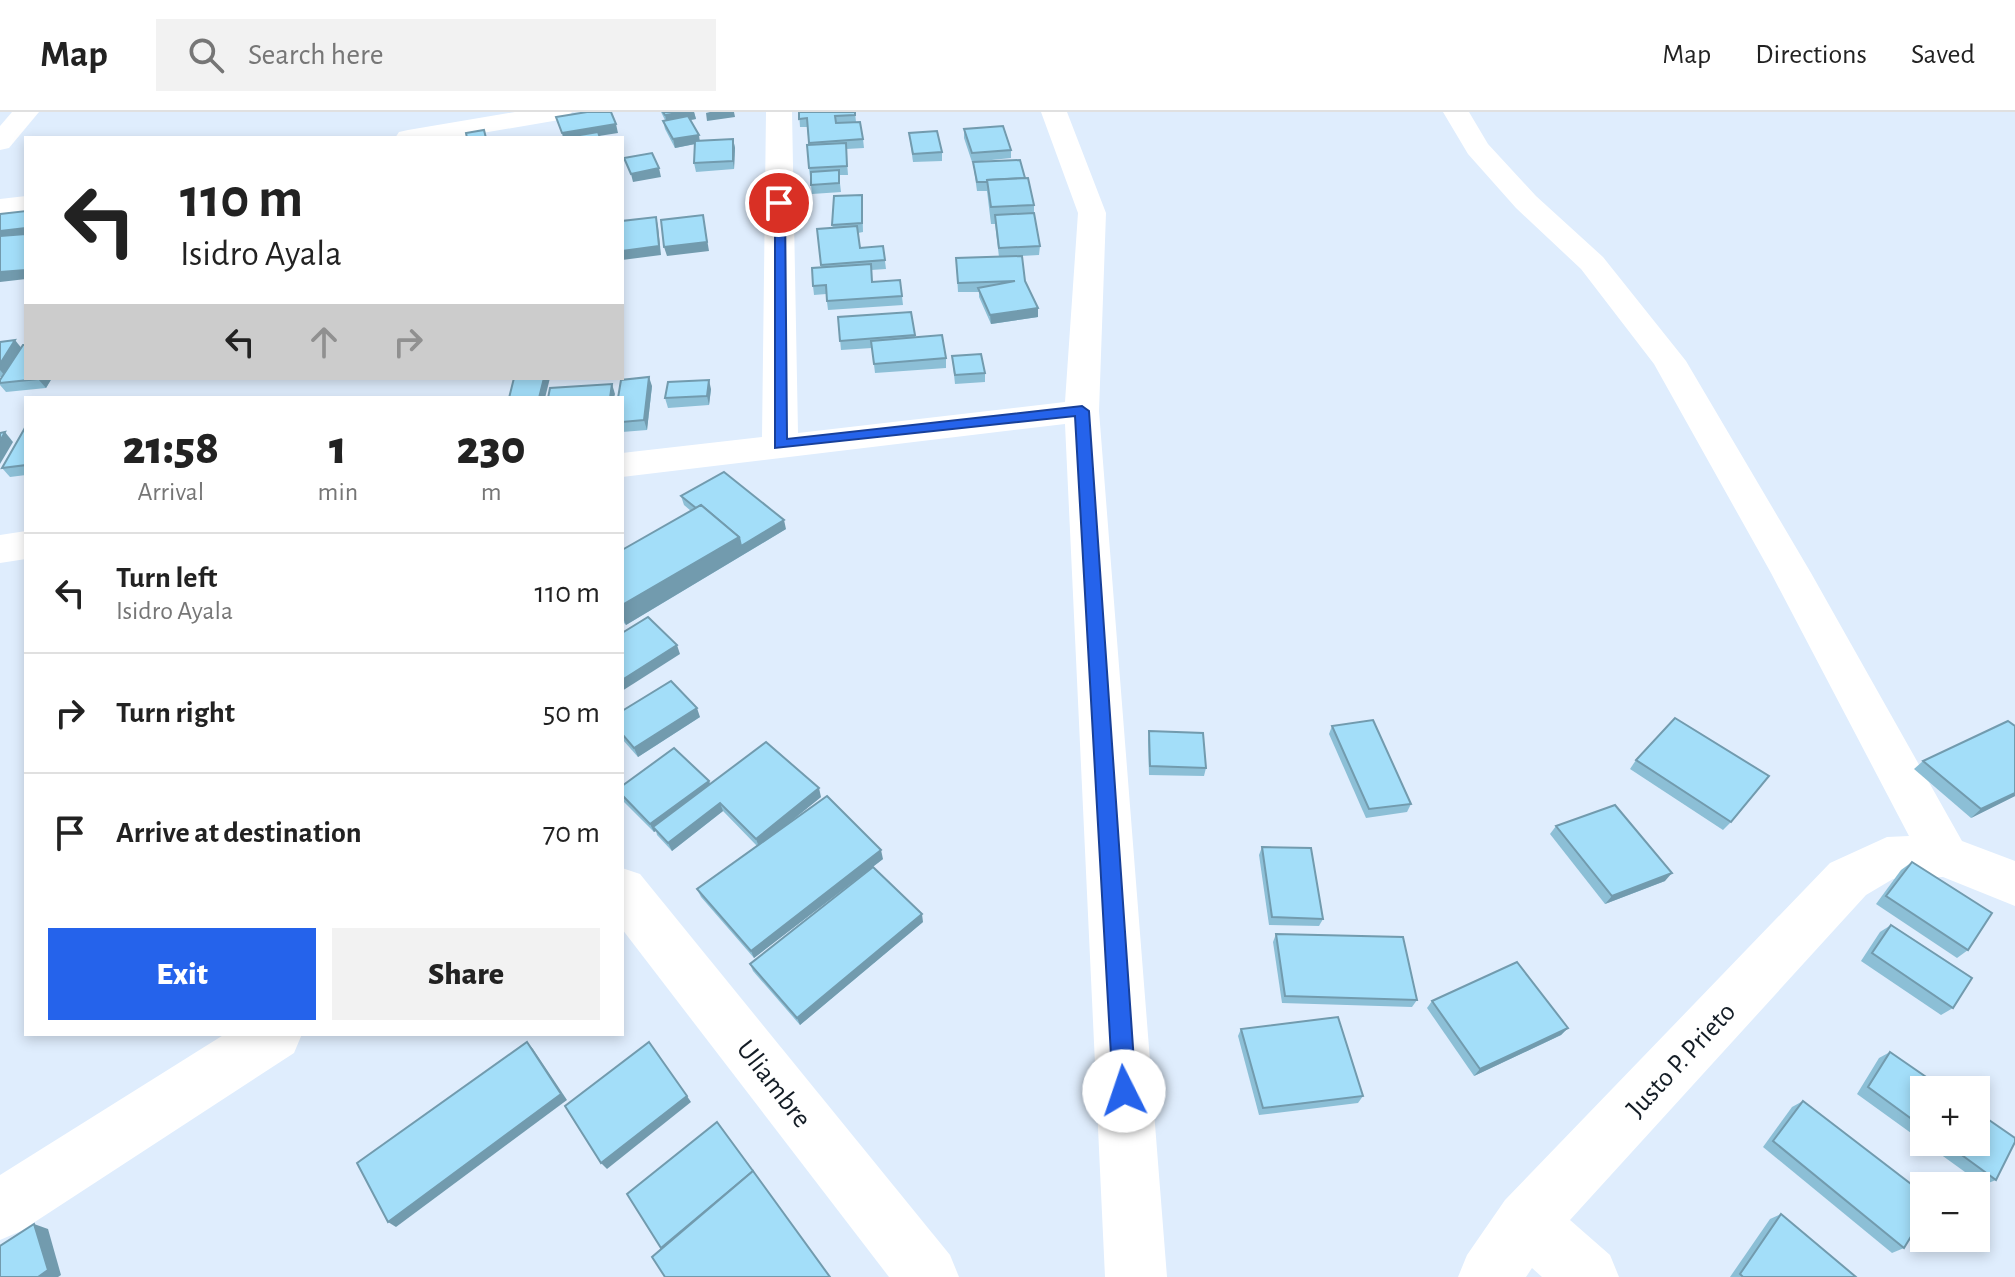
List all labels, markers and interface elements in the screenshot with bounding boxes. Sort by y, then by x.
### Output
search box [156,19,716,91]
icon: search [184,33,228,77]
text: Map [40,36,108,74]
text: Search here [248,40,384,70]
text: Map [1662,41,1711,69]
text: Directions [1755,41,1867,69]
text: Saved [1911,41,1975,69]
icon: left [48,168,152,272]
pin [745,169,813,237]
text: 110 m [180,171,303,227]
icon: arrive [757,181,801,225]
text: Isidro Ayala [180,236,342,272]
icon: left [218,320,262,364]
icon: ahead [302,320,346,364]
icon: right [386,320,430,364]
text: 21:58 [122,425,219,473]
text: 1 [329,425,347,473]
text: 230 [457,425,526,473]
text: Arrival [137,479,204,505]
text: min [318,479,358,505]
text: m [481,479,501,505]
text: Turn left [116,563,217,593]
icon: left [48,571,92,615]
text: 110 m [535,578,600,608]
text: Isidro Ayala [116,598,233,624]
icon: right [48,691,92,735]
text: Turn right [116,698,235,728]
text: 50 m [543,698,600,728]
icon: arrive [48,811,92,855]
text: Arrive at destination [116,818,362,848]
text: 70 m [543,818,600,848]
button: Exit [48,928,316,1020]
button: Share [332,928,600,1020]
street label: Justo P. Prieto [1622,998,1741,1123]
street label: Uliambre [731,1035,816,1133]
position arrow [1082,1049,1166,1133]
map controls [1910,1076,1990,1252]
button: + [1910,1076,1990,1156]
button: − [1910,1172,1990,1252]

